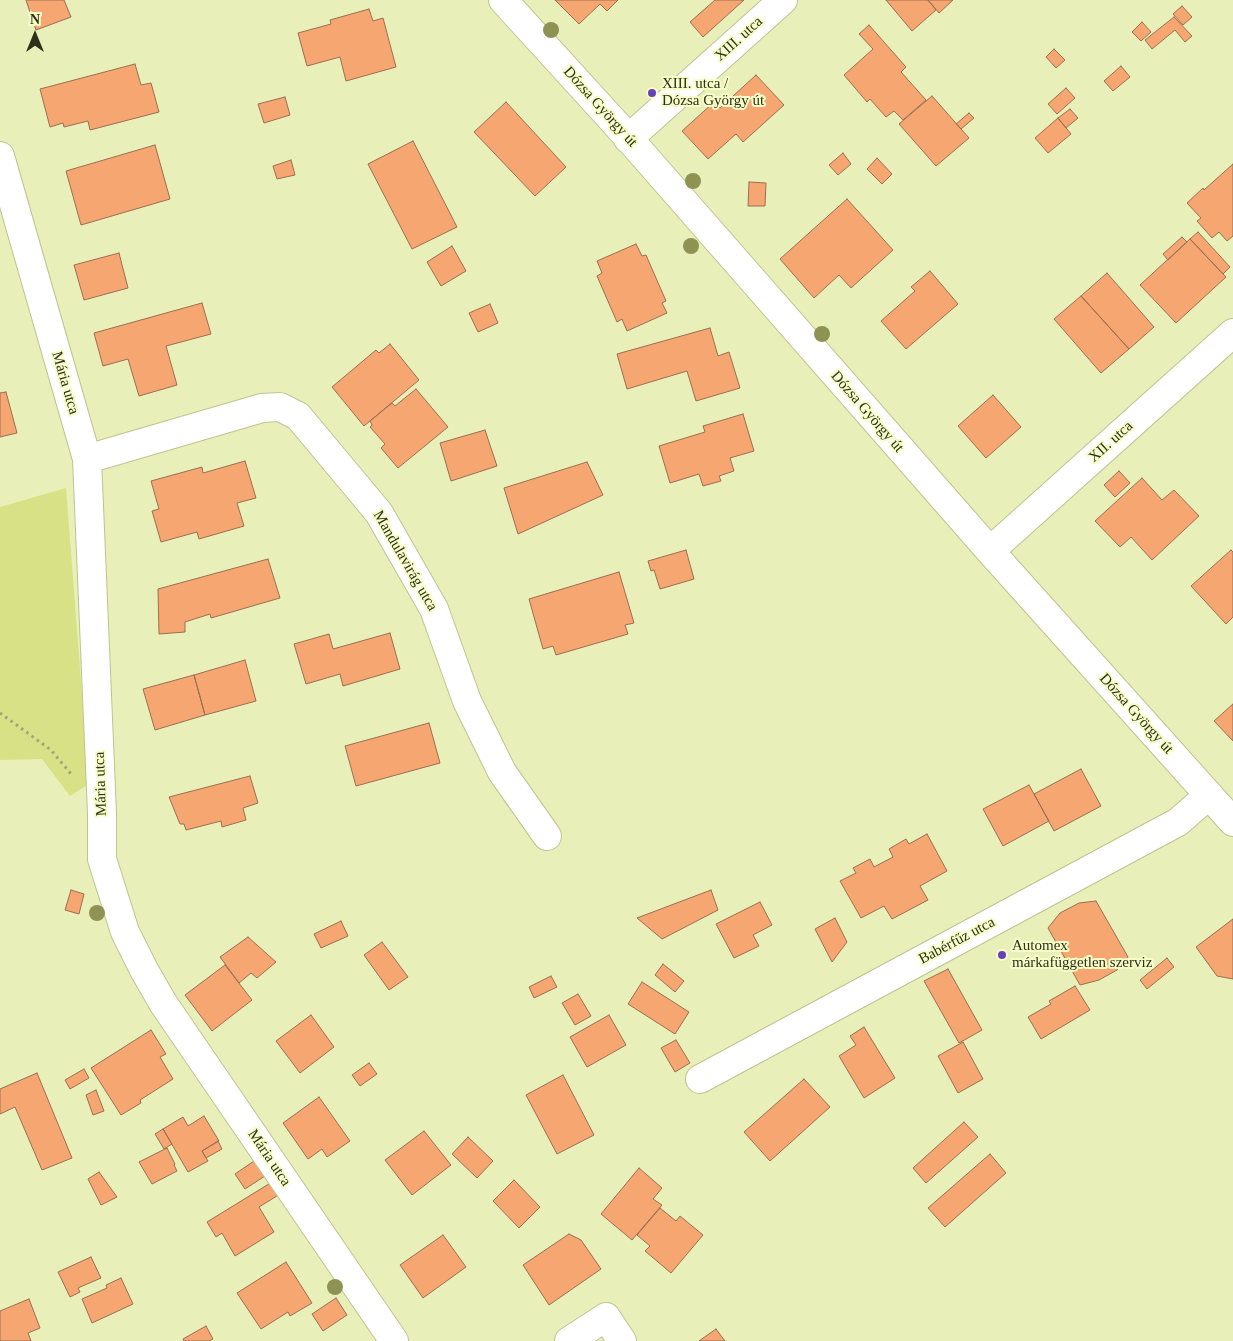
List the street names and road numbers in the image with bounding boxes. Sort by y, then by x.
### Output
street label: XIII. utca [711,13,767,65]
street label: Dózsa György út [559,63,641,151]
street label: Mária utca [47,349,83,417]
street label: Dózsa György út [827,368,907,456]
street label: XII. utca [1085,417,1137,467]
street label: Mandulavirág utca [369,508,441,614]
street label: Dózsa György út [1095,670,1177,758]
street label: Mária utca [91,751,111,817]
street label: Babérfűz utca [916,913,998,969]
street label: Mária utca [243,1126,295,1190]

